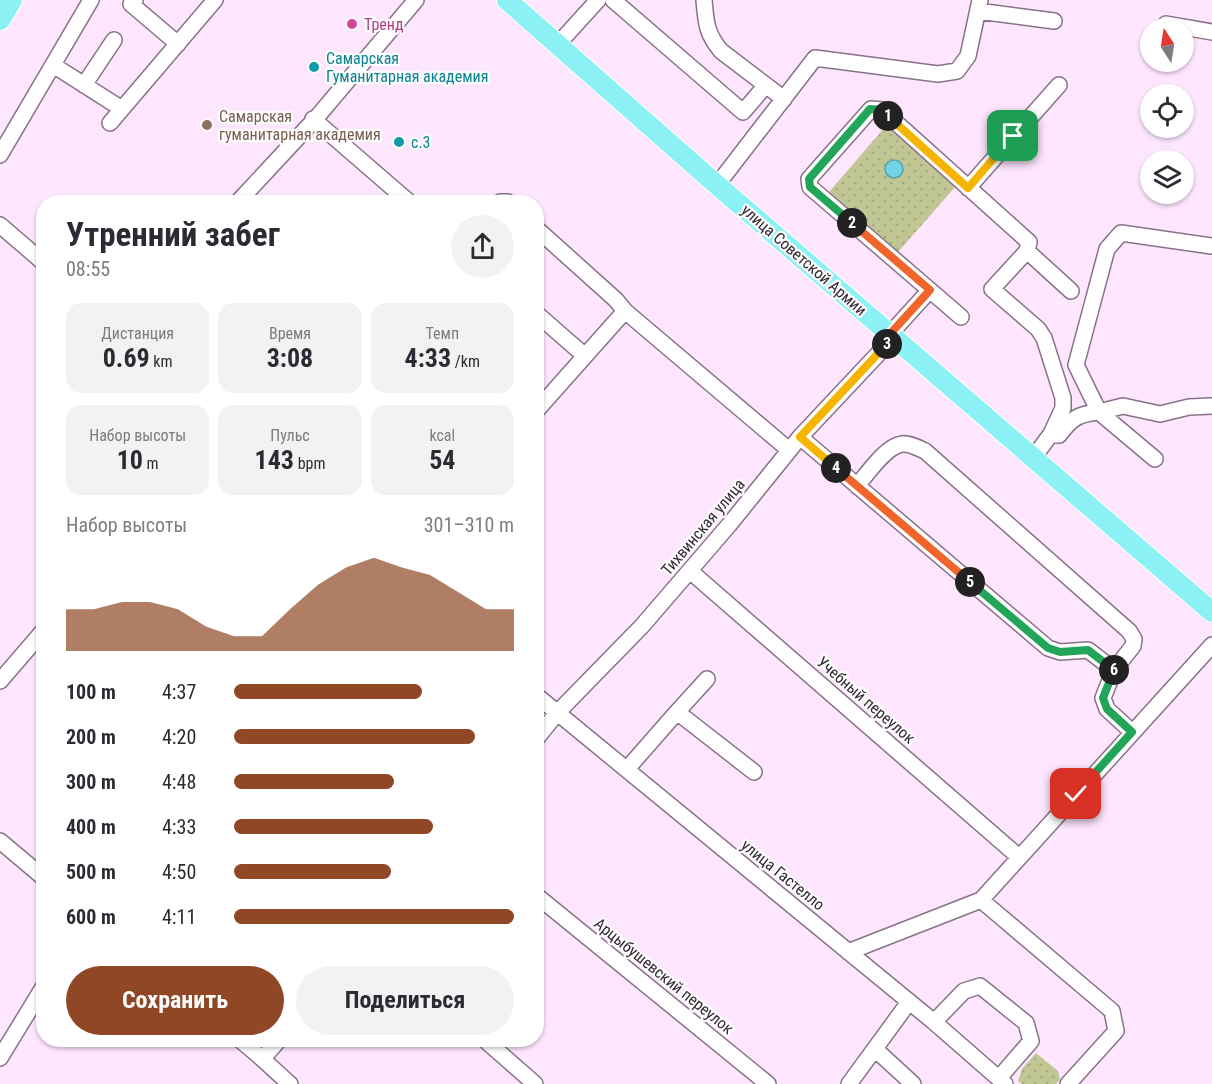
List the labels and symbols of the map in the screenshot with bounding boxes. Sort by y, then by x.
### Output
place label: Тренд [364,15,404,34]
marker: Тренд [345,17,359,31]
north arrow [1140,18,1194,72]
place label: Самарская Гуманитарная академия [326,49,488,86]
marker: Самарская Гуманитарная академия [307,60,321,74]
pin: 1 [873,101,903,131]
place label: Самарская гуманитарная академия [219,107,381,144]
pin [987,110,1038,161]
marker: Самарская гуманитарная академия [200,118,214,132]
place label: с.3 [411,133,431,152]
marker: с.3 [392,135,406,149]
street label: улица Советской Армии [738,200,870,320]
pin: 2 [837,208,867,238]
pin: 3 [872,329,902,359]
pin: 4 [821,453,851,483]
street label: Тихвинская улица [657,475,749,579]
pin: 5 [955,567,985,597]
street label: Учебный переулок [813,652,919,748]
pin: 6 [1099,655,1129,685]
pin [1050,768,1101,819]
street label: улица Гастелло [738,836,828,914]
street label: Арцыбушевский переулок [590,914,738,1038]

